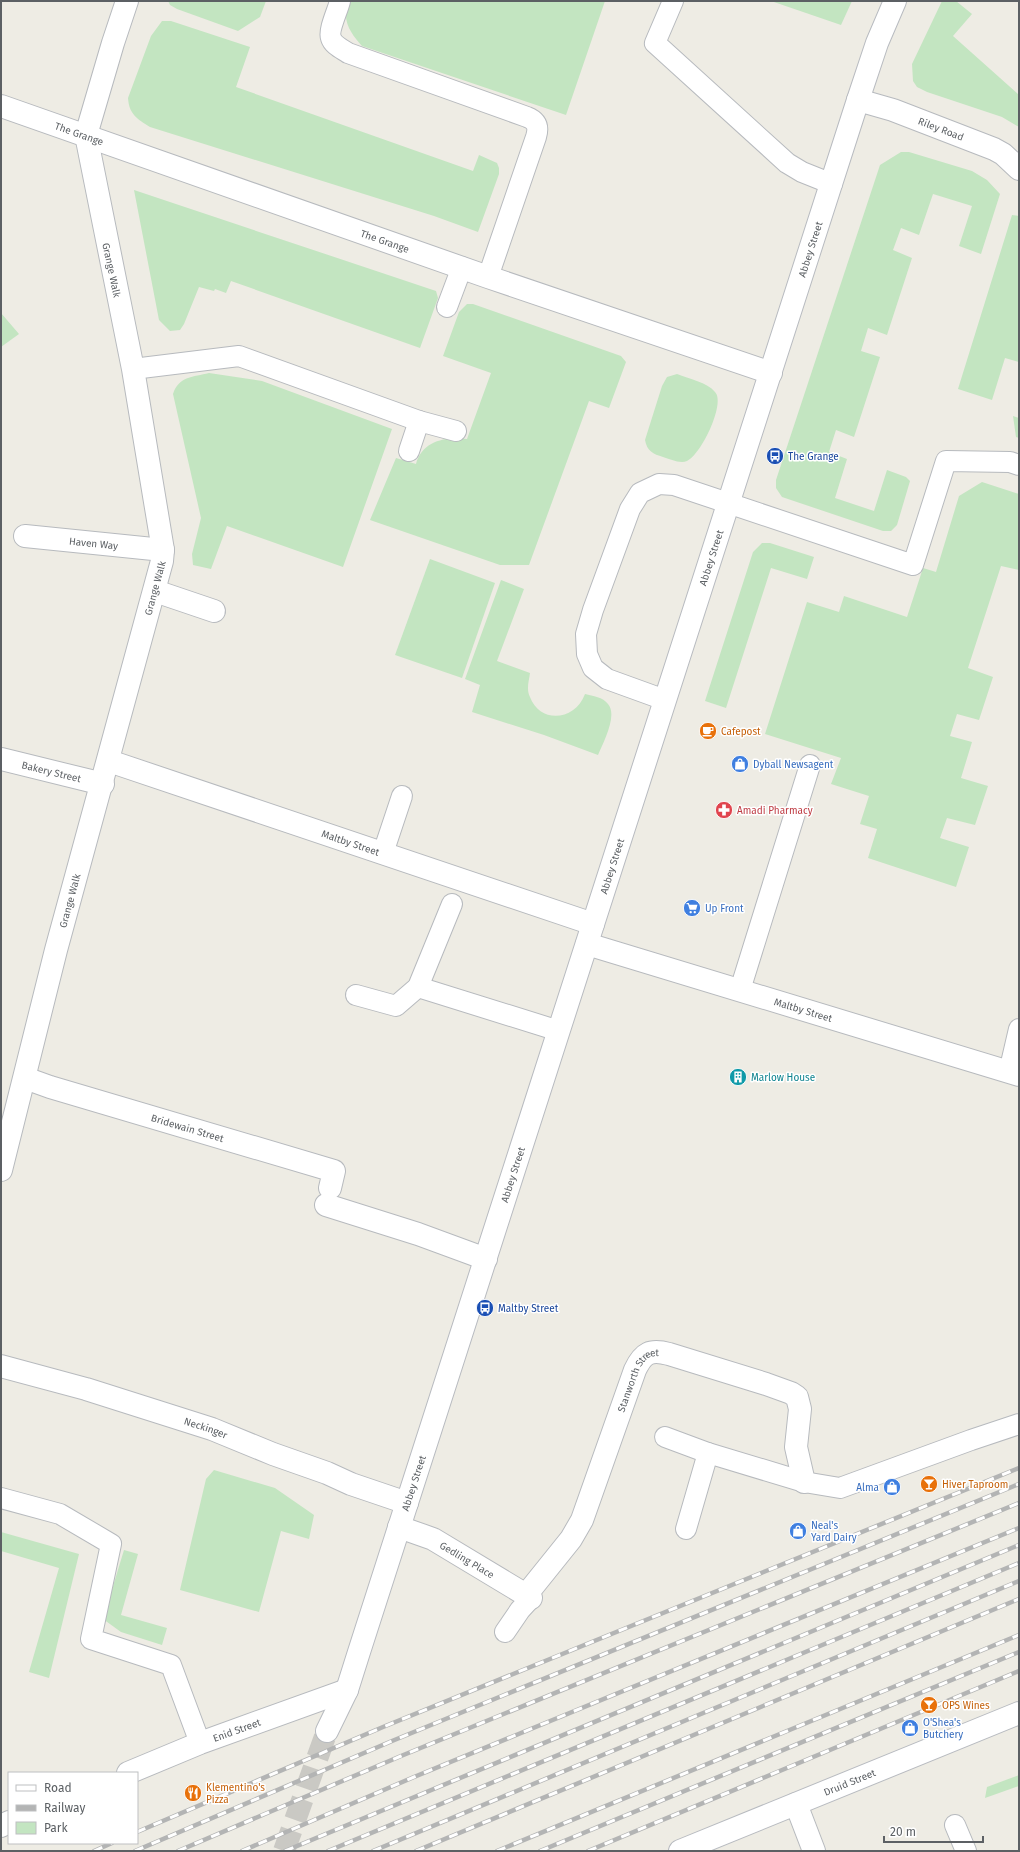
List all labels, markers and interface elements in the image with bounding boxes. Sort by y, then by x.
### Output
street label: Riley Road [916,115,965,144]
street label: The Grange [53,120,105,149]
street label: Abbey Street [796,220,826,279]
street label: The Grange [359,228,411,256]
street label: Grange Walk [99,242,123,300]
bus stop icon: The Grange [765,446,785,466]
place label: The Grange [788,451,839,463]
street label: Abbey Street [697,528,726,587]
street label: Haven Way [68,536,119,552]
street label: Grange Walk [143,559,169,617]
cafe icon: Cafepost [698,721,718,741]
place label: Cafepost [721,726,761,738]
shop icon: Dyball Newsagent [730,754,750,774]
street label: Bakery Street [20,759,83,785]
place label: Dyball Newsagent [753,759,834,771]
pharmacy icon: Amadi Pharmacy [714,800,734,820]
place label: Amadi Pharmacy [737,805,813,817]
street label: Maltby Street [320,828,381,859]
street label: Abbey Street [598,837,627,896]
street label: Grange Walk [57,872,84,929]
supermarket icon: Up Front [682,898,702,918]
place label: Up Front [705,903,744,915]
street label: Maltby Street [772,996,834,1025]
building icon: Marlow House [728,1067,748,1087]
place label: Marlow House [751,1072,815,1084]
street label: Bridewain Street [149,1112,225,1145]
street label: Abbey Street [499,1145,528,1204]
bus stop icon: Maltby Street [475,1298,495,1318]
place label: Maltby Street [498,1303,559,1315]
street label: Stanworth Street [616,1347,659,1414]
street label: Neckinger [182,1415,229,1442]
street label: Abbey Street [400,1454,429,1513]
bar icon: Hiver Taproom [919,1474,939,1494]
shop icon: Alma [882,1477,902,1497]
place label: Hiver Taproom [942,1479,1008,1491]
place label: Alma [856,1482,879,1494]
place label: Neal's Yard Dairy [811,1520,857,1544]
shop icon: Neal's Yard Dairy [788,1521,808,1541]
street label: Gedling Place [437,1539,496,1581]
bar icon: OPS Wines [919,1695,939,1715]
place label: OPS Wines [942,1700,990,1712]
street label: Enid Street [212,1717,263,1745]
place label: O'Shea's Butchery [923,1717,963,1741]
shop icon: O'Shea's Butchery [900,1718,920,1738]
street label: Druid Street [822,1767,878,1799]
legend [8,1772,138,1844]
text: Road [44,1781,72,1795]
place label: Klementino's Pizza [206,1782,265,1806]
restaurant icon: Klementino's Pizza [183,1783,203,1803]
text: Railway [44,1801,85,1815]
scale bar [884,1818,983,1844]
text: Park [44,1821,68,1835]
text: 20 m [890,1825,916,1839]

